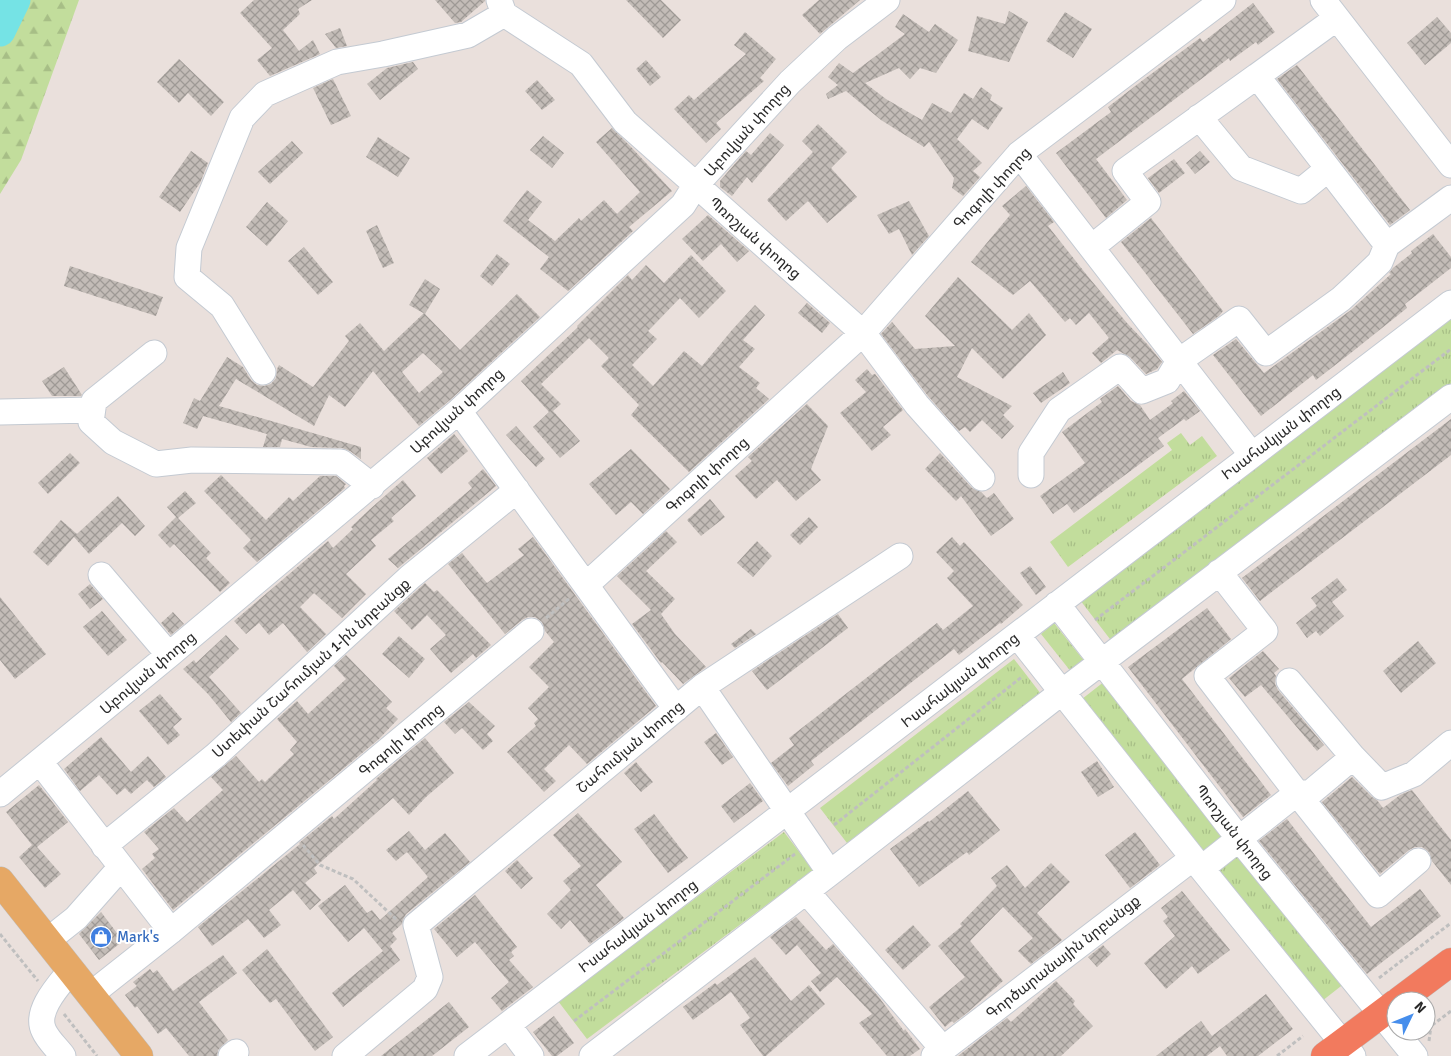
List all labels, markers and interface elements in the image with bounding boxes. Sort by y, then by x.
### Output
street label: Աբովյան փողոց [700,80,794,180]
street label: Գոգոլի փողոց [950,143,1034,233]
street label: Պռոշյան փողոց [705,193,805,283]
street label: Աբովյան փողոց [407,364,507,458]
street label: Իսահակյան փողոց [1218,382,1344,484]
street label: Գոգոլի փողոց [662,433,752,517]
street label: Ստեփան Շահումյան 1-ին նրբանցք [208,574,414,762]
street label: Աբովյան փողոց [97,628,199,718]
street label: Իսահակյան փողոց [898,629,1022,731]
street label: Շահումյան փողոց [573,697,687,797]
street label: Գոգոլի փողոց [355,699,447,781]
street label: Պռոշյան փողոց [1191,781,1277,883]
street label: Իսահակյան փողոց [575,875,701,977]
street label: Գործարանային նրբանցք [982,891,1144,1023]
shop icon: Mark's [89,925,113,949]
place label: Mark's [117,928,160,946]
north arrow [1386,991,1436,1041]
text: N [1411,998,1430,1017]

